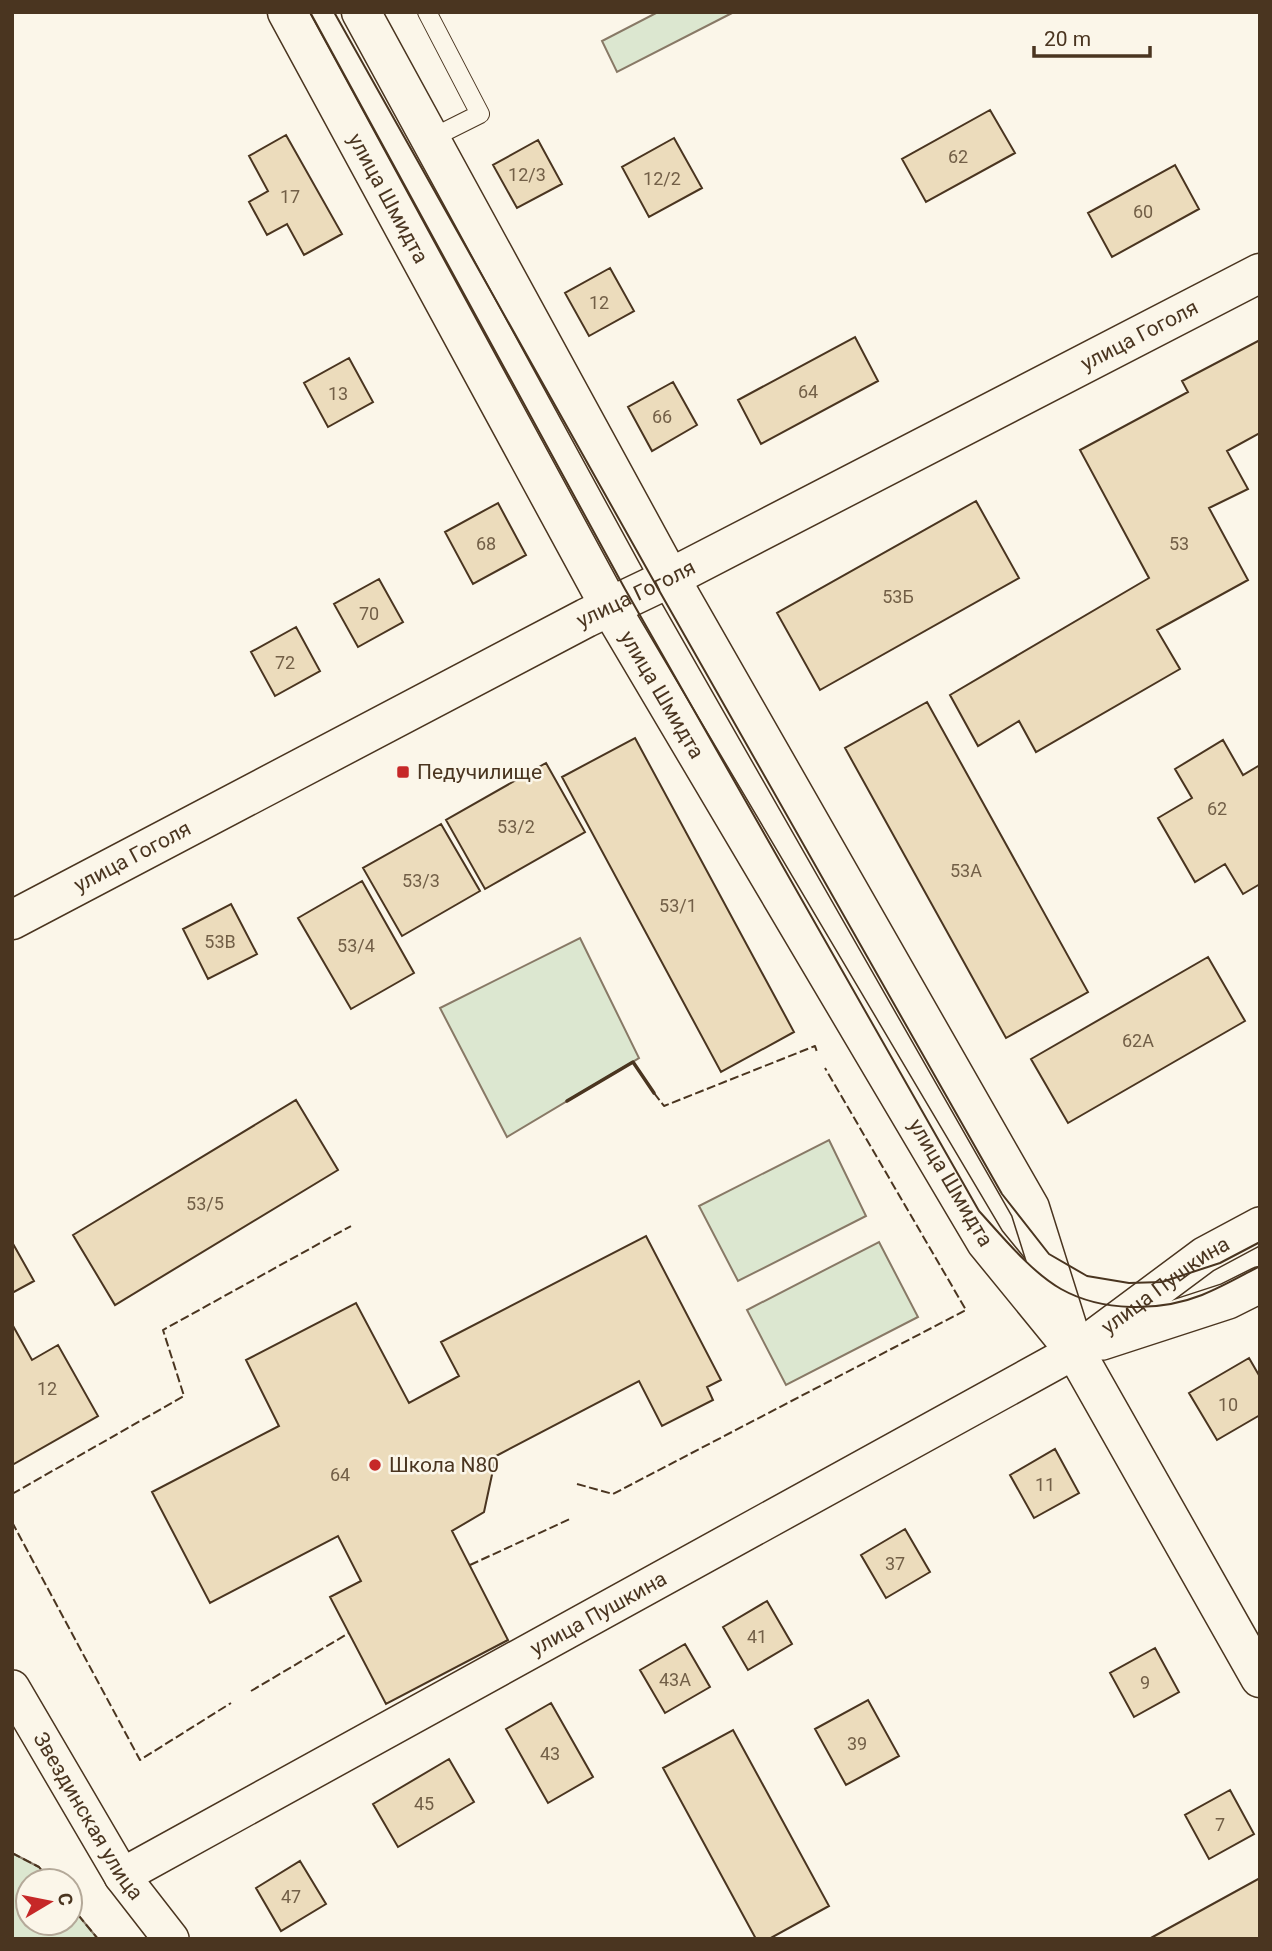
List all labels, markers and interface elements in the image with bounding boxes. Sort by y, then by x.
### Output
scale bar [1034,14,1150,58]
text: 20 m [1044,27,1091,51]
street label: улица Шмидта [343,129,433,267]
house number: 62 [948,146,968,167]
house number: 12/3 [508,164,546,185]
house number: 12/2 [643,168,681,189]
house number: 17 [280,186,300,207]
house number: 60 [1133,201,1153,222]
house number: 12 [589,292,609,313]
street label: улица Гоголя [1077,295,1202,376]
house number: 64 [798,381,818,402]
house number: 13 [328,383,348,404]
house number: 66 [652,406,672,427]
house number: 68 [476,533,496,554]
house number: 53 [1169,533,1189,554]
street label: улица Гоголя [572,555,699,633]
house number: 53Б [882,586,914,607]
house number: 70 [359,603,379,624]
street label: улица Шмидта [615,627,709,763]
house number: 72 [275,652,295,673]
place label: Педучилище [417,760,542,784]
marker: Педучилище [395,764,411,780]
house number: 62 [1207,798,1227,819]
street label: улица Гоголя [70,816,195,897]
house number: 53/2 [497,816,535,837]
house number: 53А [950,860,982,881]
house number: 53/3 [402,870,440,891]
house number: 53/1 [659,895,697,916]
house number: 53В [204,931,236,952]
house number: 53/4 [337,935,375,956]
house number: 62А [1122,1030,1154,1051]
street label: улица Шмидта [904,1114,998,1251]
house number: 53/5 [186,1193,224,1214]
street label: улица Пушкина [1097,1232,1234,1339]
house number: 12 [37,1378,57,1399]
house number: 10 [1218,1394,1238,1415]
place label: Школа N80 [389,1453,499,1477]
marker: Школа N80 [367,1457,383,1473]
house number: 64 [330,1464,350,1485]
house number: 11 [1035,1474,1055,1495]
house number: 37 [885,1553,905,1574]
street label: улица Пушкина [526,1566,671,1661]
house number: 41 [747,1626,767,1647]
house number: 43А [659,1669,691,1690]
house number: 9 [1140,1672,1150,1693]
street label: Звездинская улица [29,1728,148,1905]
house number: 39 [847,1733,867,1754]
house number: 43 [540,1743,560,1764]
house number: 45 [414,1793,434,1814]
house number: 7 [1215,1814,1225,1835]
north arrow [14,1867,84,1937]
house number: 47 [281,1886,301,1907]
text: С [53,1891,78,1907]

